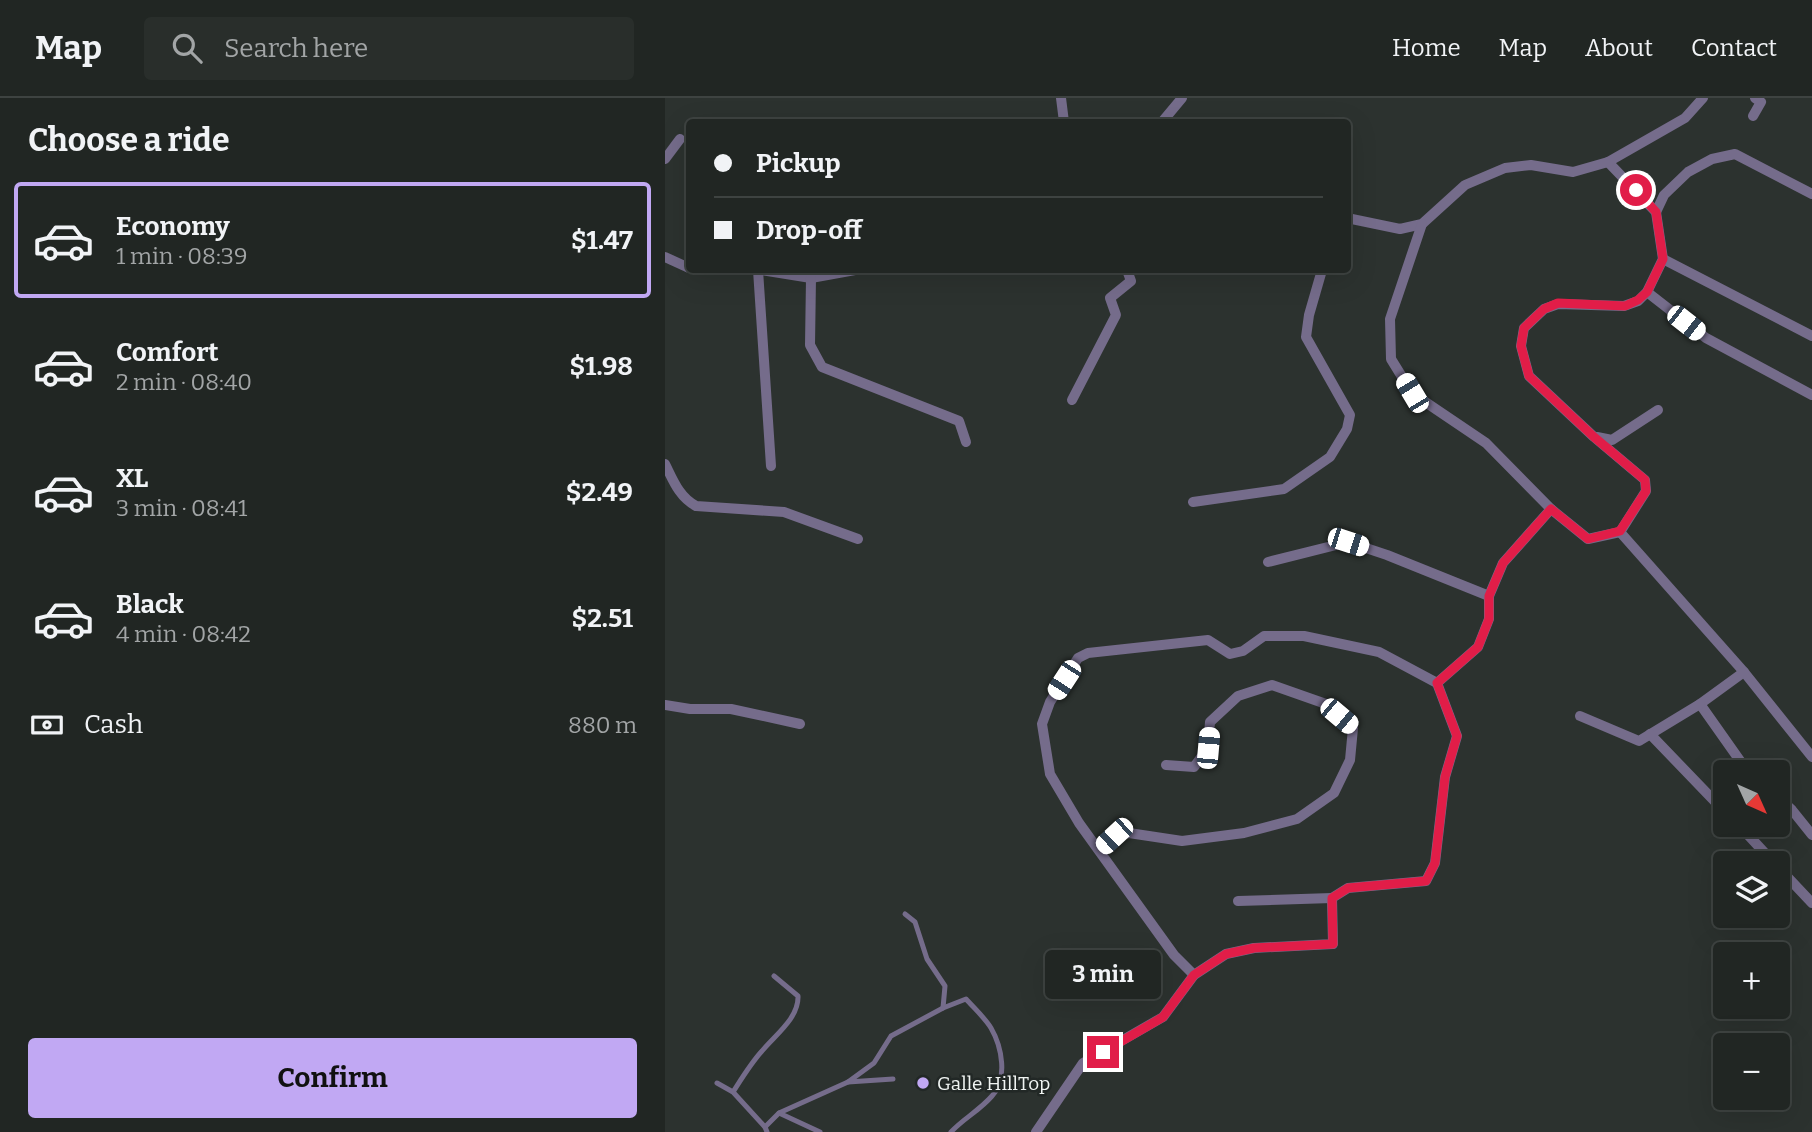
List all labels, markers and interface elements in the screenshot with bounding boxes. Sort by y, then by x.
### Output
search box [144,17,634,80]
text: Map [35,28,102,68]
icon: search [168,29,206,67]
text: Search here [224,33,368,64]
text: Home [1392,34,1461,62]
text: Map [1499,34,1547,62]
text: About [1585,34,1653,62]
text: Contact [1691,34,1777,62]
text: Choose a ride [28,121,229,159]
text: Pickup [756,148,841,179]
route start [1620,174,1652,206]
icon: car [32,209,95,272]
text: Economy [116,211,230,242]
text: Drop-off [756,215,862,246]
text: $1.47 [571,225,633,256]
text: 1 min · 08:39 [116,242,247,270]
car [1663,302,1710,344]
icon: car [32,335,95,398]
text: Comfort [116,337,219,368]
text: $1.98 [569,351,633,382]
text: 2 min · 08:40 [116,368,252,396]
car [1393,370,1432,416]
icon: car [32,461,95,524]
text: XL [116,463,148,494]
text: $2.49 [566,477,633,508]
text: 3 min · 08:41 [116,494,247,522]
car [1325,526,1372,558]
icon: car [32,587,95,650]
text: Black [116,589,184,620]
text: $2.51 [571,603,633,634]
text: 4 min · 08:42 [116,620,251,648]
car [1044,657,1085,703]
car [1317,694,1362,738]
icon: cash [28,706,66,744]
text: Cash [84,709,143,740]
text: 880 m [568,711,637,739]
car [1196,726,1221,770]
north arrow [1713,760,1790,836]
map controls [1713,760,1790,1110]
car [1092,814,1137,858]
button: layers [1713,851,1790,928]
button: + [1713,942,1790,1019]
callout: 3 min [1045,950,1161,1000]
text: 3 min [1072,960,1134,988]
button: − [1713,1033,1790,1110]
route end [1087,1036,1119,1068]
button: Confirm [28,1038,637,1118]
place label: Galle HillTop [937,1072,1050,1095]
marker: Galle HillTop [915,1075,931,1091]

